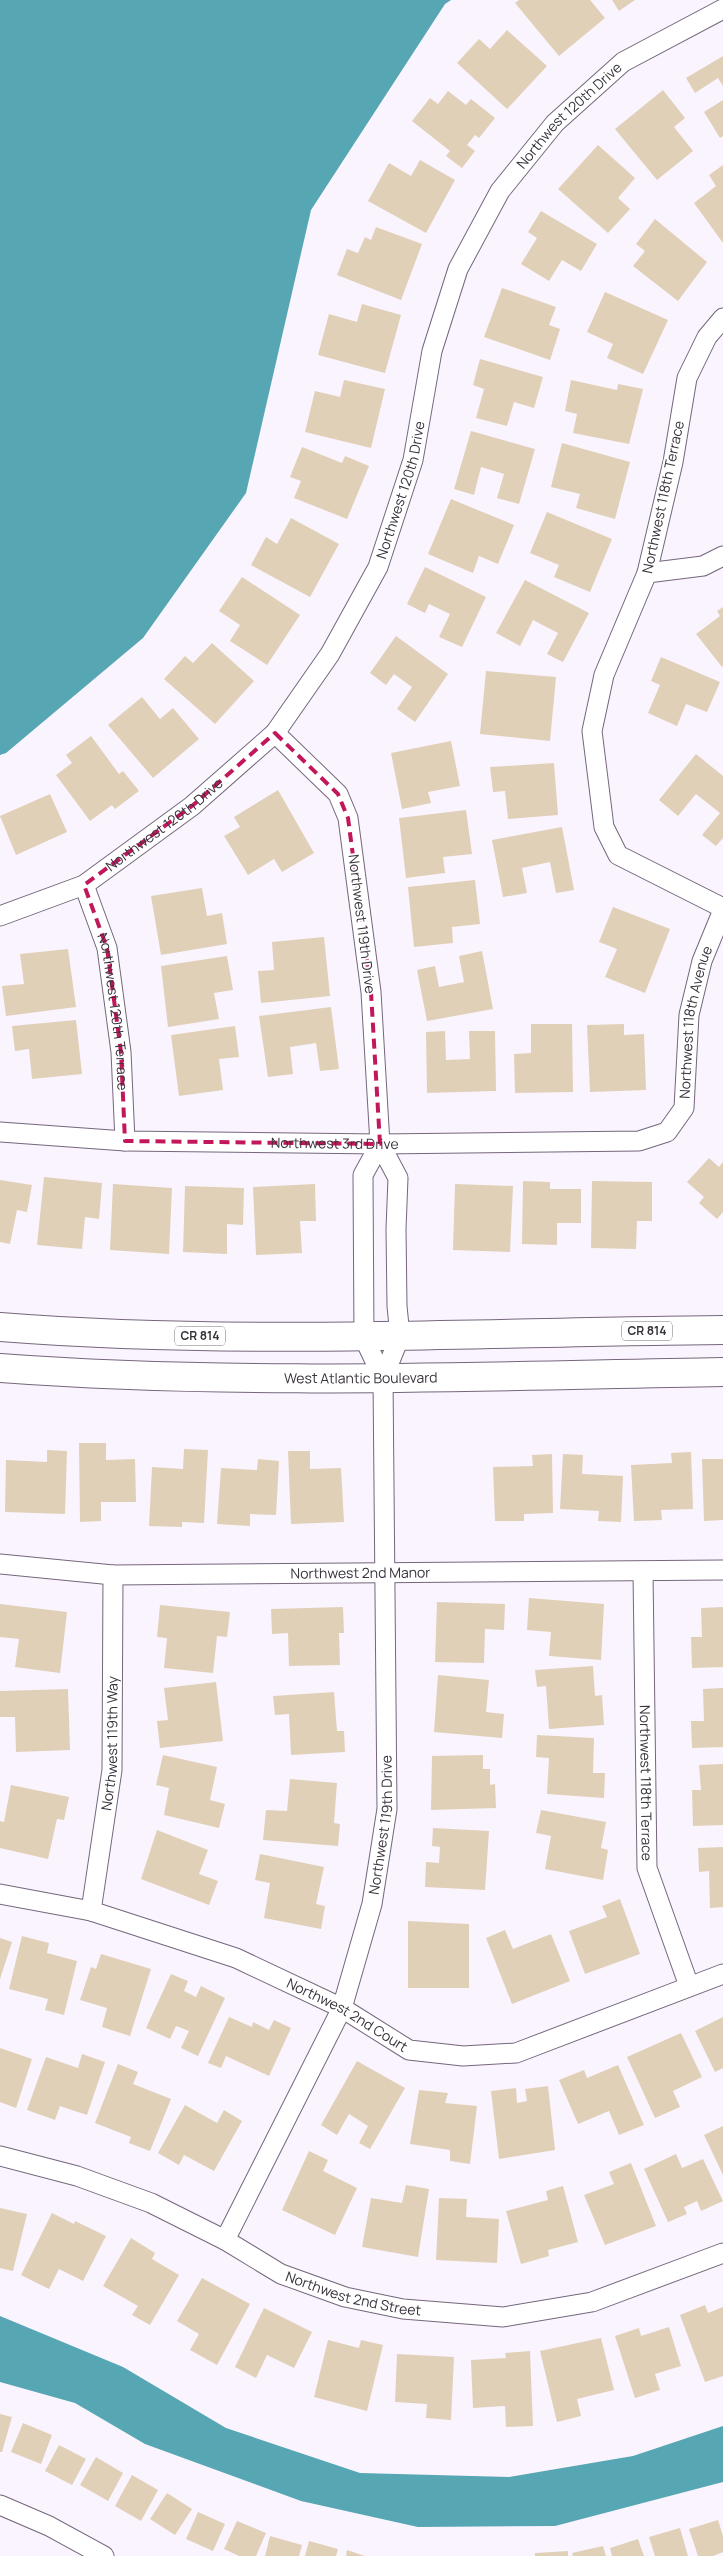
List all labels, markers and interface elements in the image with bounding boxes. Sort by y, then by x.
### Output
street label: Northwest 120th Drive [512,58,625,172]
street label: Northwest 118th Terrace [637,419,688,575]
street label: Northwest 120th Drive [371,420,429,561]
street label: Northwest 120th Drive [102,773,227,875]
street label: Northwest 119th Drive [345,853,380,995]
street label: Northwest 120th Terrace [93,930,133,1091]
street label: Northwest 118th Avenue [675,943,716,1099]
street label: Northwest 3rd Drive [271,1133,399,1153]
road number: CR 814 [622,1322,672,1340]
road number: CR 814 [175,1326,225,1345]
street label: West Atlantic Boulevard [284,1367,438,1387]
street label: Northwest 2nd Manor [290,1562,430,1583]
street label: Northwest 119th Way [96,1675,121,1812]
street label: Northwest 118th Terrace [636,1705,657,1861]
street label: Northwest 119th Drive [364,1755,396,1896]
street label: Northwest 2nd Court [284,1973,412,2056]
street label: Northwest 2nd Street [283,2266,422,2319]

